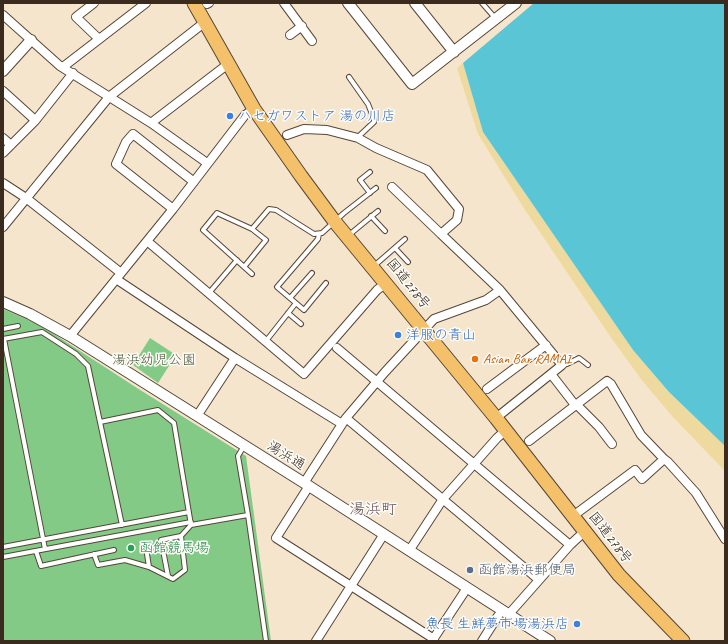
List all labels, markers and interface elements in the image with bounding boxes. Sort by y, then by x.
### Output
place label: ハセガワストア 湯の川店 [238,108,395,124]
marker: ハセガワストア 湯の川店 [225,111,235,121]
street label: 国道278号 [382,255,434,313]
place label: 洋服の青山 [406,327,476,343]
marker: 洋服の青山 [393,330,403,340]
place label: Asian Bar RAMAI [483,351,571,367]
park label: 湯浜幼児公園 [112,352,196,368]
marker: Asian Bar RAMAI [470,354,480,364]
street label: 湯浜通 [264,438,308,474]
district label: 湯浜町 [349,500,397,520]
street label: 国道278号 [585,509,635,567]
place label: 函館競馬場 [139,540,209,556]
marker: 函館競馬場 [126,543,136,553]
place label: 函館湯浜郵便局 [478,562,576,578]
marker: 函館湯浜郵便局 [465,565,475,575]
place label: 魚長 生鮮夢市場湯浜店 [426,616,569,632]
marker: 魚長 生鮮夢市場湯浜店 [572,619,582,629]

